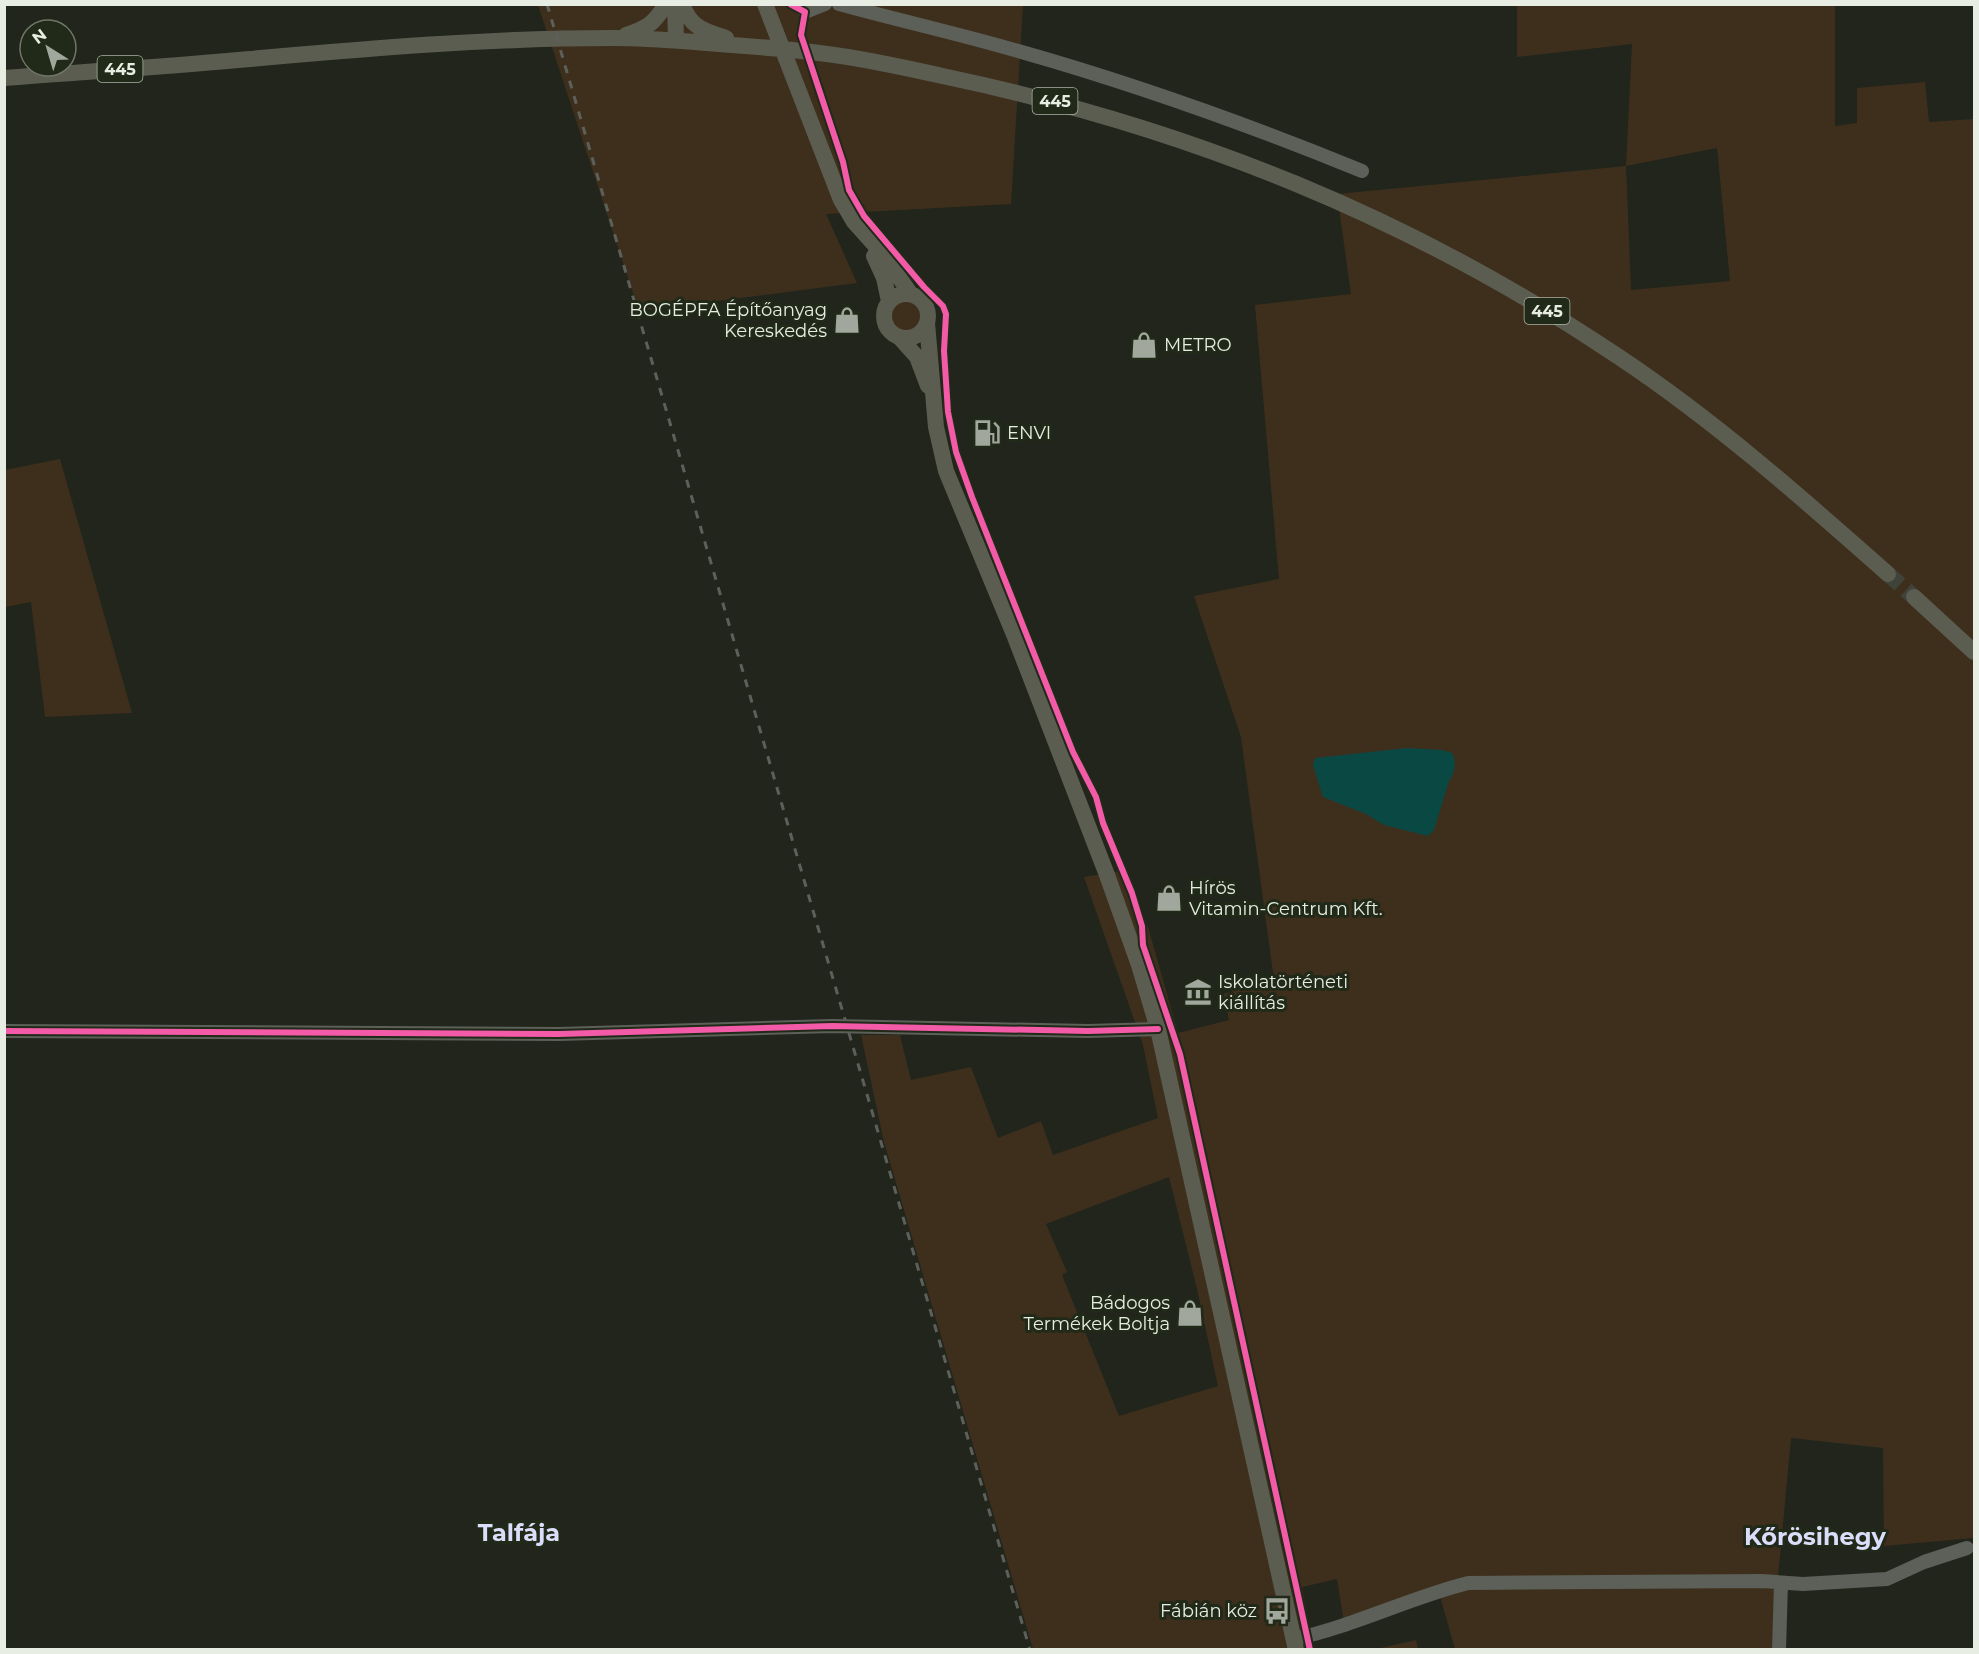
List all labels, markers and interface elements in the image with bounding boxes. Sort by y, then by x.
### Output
north arrow [18,18,78,78]
text: N [28,25,50,48]
road number: 445 [98,56,142,82]
road number: 445 [1032,88,1078,114]
road number: 445 [1524,298,1570,324]
place label: BOGÉPFA Építőanyag Kereskedés [629,299,827,342]
shop icon: BOGÉPFA Építőanyag Kereskedés [832,305,862,335]
shop icon: METRO [1129,330,1159,360]
place label: METRO [1164,334,1232,356]
fuel station icon: ENVI [972,418,1002,448]
place label: ENVI [1007,422,1051,444]
place label: Hírös Vitamin-Centrum Kft. [1189,877,1383,920]
shop icon: Hírös Vitamin-Centrum Kft. [1154,883,1184,913]
place label: Iskolatörténeti kiállítás [1218,971,1348,1014]
museum icon: Iskolatörténeti kiállítás [1183,977,1213,1007]
place label: Bádogos Termékek Boltja [1024,1292,1170,1335]
shop icon: Bádogos Termékek Boltja [1175,1298,1205,1328]
district label: Talfája [478,1518,560,1547]
district label: Kőrösihegy [1744,1522,1887,1551]
bus stop icon: Fábián köz [1262,1596,1292,1626]
place label: Fábián köz [1160,1600,1257,1622]

